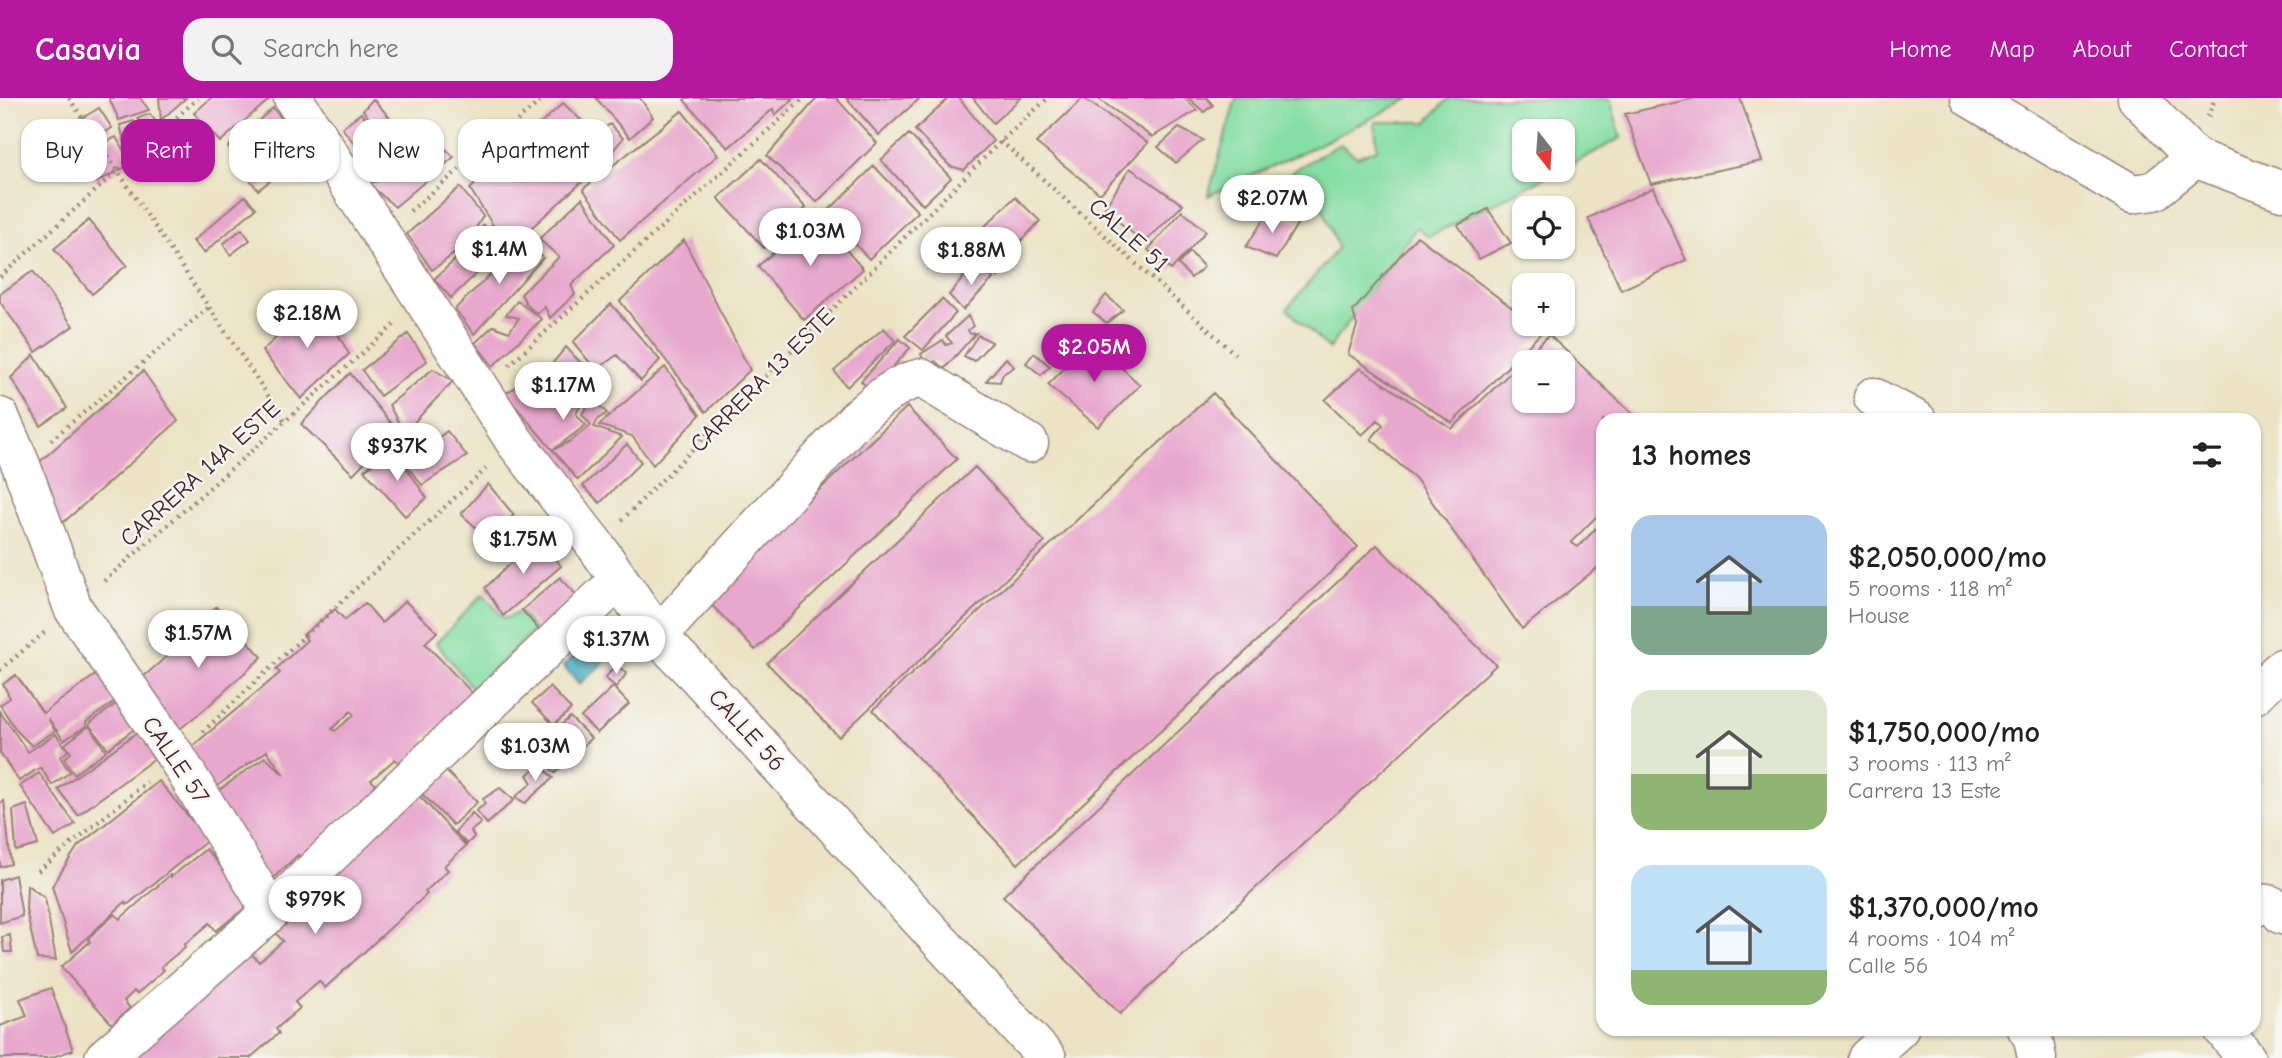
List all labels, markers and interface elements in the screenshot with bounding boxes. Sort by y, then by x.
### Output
search box [183,18,673,81]
text: Casavia [35,30,141,68]
icon: search [207,30,245,68]
text: Search here [263,34,399,64]
text: Home [1890,35,1951,63]
text: Map [1989,35,2035,63]
text: About [2073,35,2131,63]
text: Contact [2169,35,2247,63]
chip: Buy [21,119,107,182]
chip: Rent [121,119,215,182]
chip: Filters [229,119,339,182]
chip: New [353,119,444,182]
chip: Apartment [458,119,613,182]
north arrow [1512,119,1575,182]
map controls [1512,119,1575,413]
pin: $2.07M [1215,176,1329,235]
text: $2.07M [1236,184,1308,211]
street label: CALLE 51 [1083,192,1175,278]
button: locate [1512,196,1575,259]
pin: $1.03M [753,208,867,268]
text: $1.03M [775,217,845,244]
pin: $1.4M [450,226,548,286]
pin: $1.88M [914,228,1028,287]
text: $1.4M [471,235,527,262]
text: $1.88M [936,236,1006,263]
button: + [1512,273,1575,336]
pin: $2.18M [250,290,364,350]
text: $2.18M [273,299,341,326]
street label: CARRERA 13 ESTE [684,302,840,458]
pin: $2.05M [1037,324,1151,384]
text: $2.05M [1057,333,1131,360]
button: − [1512,350,1575,413]
pin: $1.17M [506,362,620,422]
text: $1.17M [531,371,595,398]
street label: CARRERA 14A ESTE [114,394,286,552]
pin: $937K [348,424,446,483]
text: $937K [367,432,427,459]
icon: filters [2188,436,2226,474]
text: 13 homes [1631,438,1751,473]
pin: $1.75M [466,517,580,576]
text: $1.75M [489,525,557,552]
text: $2,050,000/mo [1848,540,2047,575]
icon: home [1687,543,1771,627]
text: 5 rooms · 118 m² [1848,575,2012,602]
text: House [1848,602,1910,629]
pin: $1.57M [141,610,255,670]
pin: $1.37M [559,616,673,676]
text: $1.57M [164,619,232,646]
text: $1.37M [582,625,650,652]
street label: CALLE 56 [703,683,791,777]
street label: CALLE 57 [137,711,215,809]
text: $1,750,000/mo [1848,715,2040,750]
icon: home [1687,718,1771,802]
pin: $1.03M [478,724,592,783]
text: $1.03M [500,732,570,759]
text: 3 rooms · 113 m² [1848,750,2011,777]
text: Carrera 13 Este [1848,777,2001,804]
pin: $979K [266,876,364,936]
text: $979K [285,885,345,912]
text: $1,370,000/mo [1848,890,2039,925]
icon: home [1687,893,1771,977]
text: 4 rooms · 104 m² [1848,925,2015,952]
text: Calle 56 [1848,952,1928,979]

